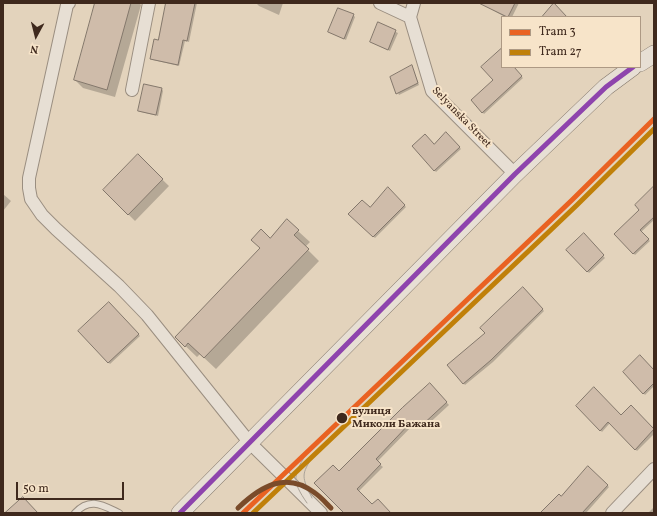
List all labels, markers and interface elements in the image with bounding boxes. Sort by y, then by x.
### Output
north arrow [16,16,56,56]
legend [501,16,641,68]
text: Tram 3 [539,24,576,40]
text: N [30,40,39,56]
text: Tram 27 [539,44,582,60]
street label: Selyanska Street [429,85,493,151]
place label: вулиця Миколи Бажана [352,405,440,431]
marker: вулиця Миколи Бажана [335,411,349,425]
scale bar [18,474,126,500]
text: 50 m [23,481,49,497]

